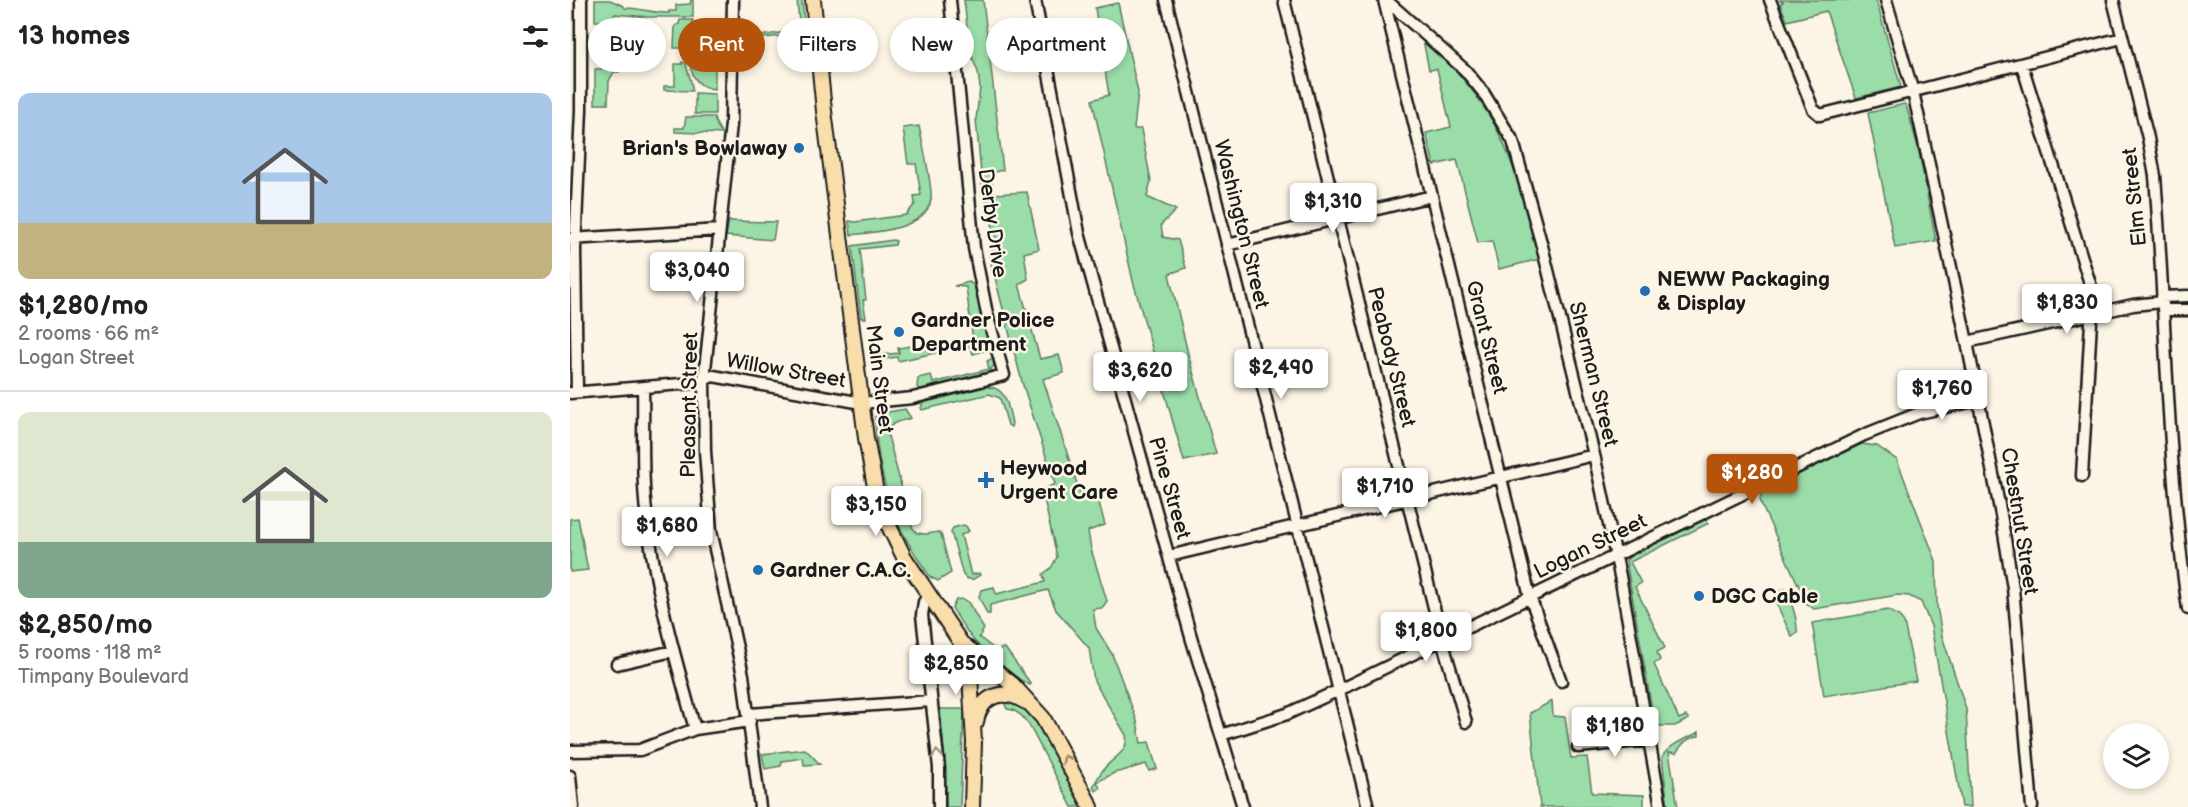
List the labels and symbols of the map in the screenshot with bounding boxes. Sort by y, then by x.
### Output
place label: Brian's Bowlaway [622,136,787,161]
street label: Washington Street [1208,137,1275,312]
marker: Brian's Bowlaway [792,141,806,155]
street label: Elm Street [2117,146,2152,247]
street label: Derby Drive [972,167,1013,279]
pin: $1,310 [1284,183,1382,234]
pin: $3,040 [648,252,746,303]
place label: NEWW Packaging & Display [1657,267,1830,316]
street label: Grant Street [1460,278,1513,397]
street label: Peabody Street [1362,284,1421,430]
marker: NEWW Packaging & Display [1638,284,1652,298]
pin: $1,830 [2018,284,2116,335]
street label: Sherman Street [1563,299,1624,450]
place label: Gardner Police Department [911,308,1055,357]
street label: Main Street [860,323,899,436]
marker: Gardner Police Department [892,325,906,339]
street label: Pleasant Street [676,331,703,478]
street label: Willow Street [724,348,848,393]
pin: $2,490 [1232,349,1330,400]
pin: $3,620 [1091,352,1189,403]
pin: $1,760 [1893,370,1991,421]
street label: Pine Street [1143,434,1196,543]
street label: Chestnut Street [1996,446,2044,597]
pin: $1,280 [1703,454,1801,505]
place label: Heywood Urgent Care [1000,456,1118,505]
pin: $1,710 [1336,468,1434,519]
marker: Heywood Urgent Care [977,471,995,489]
pin: $3,150 [827,486,925,537]
pin: $1,680 [618,507,716,558]
street label: Logan Street [1530,508,1651,584]
place label: Gardner C.A.C. [770,558,911,583]
marker: Gardner C.A.C. [751,563,765,577]
place label: DGC Cable [1711,584,1818,609]
marker: DGC Cable [1692,589,1706,603]
pin: $1,800 [1377,612,1475,663]
pin: $2,850 [907,645,1005,696]
pin: $1,180 [1566,707,1664,758]
one-way arrow [931,749,944,758]
one-way arrow [1062,755,1073,765]

